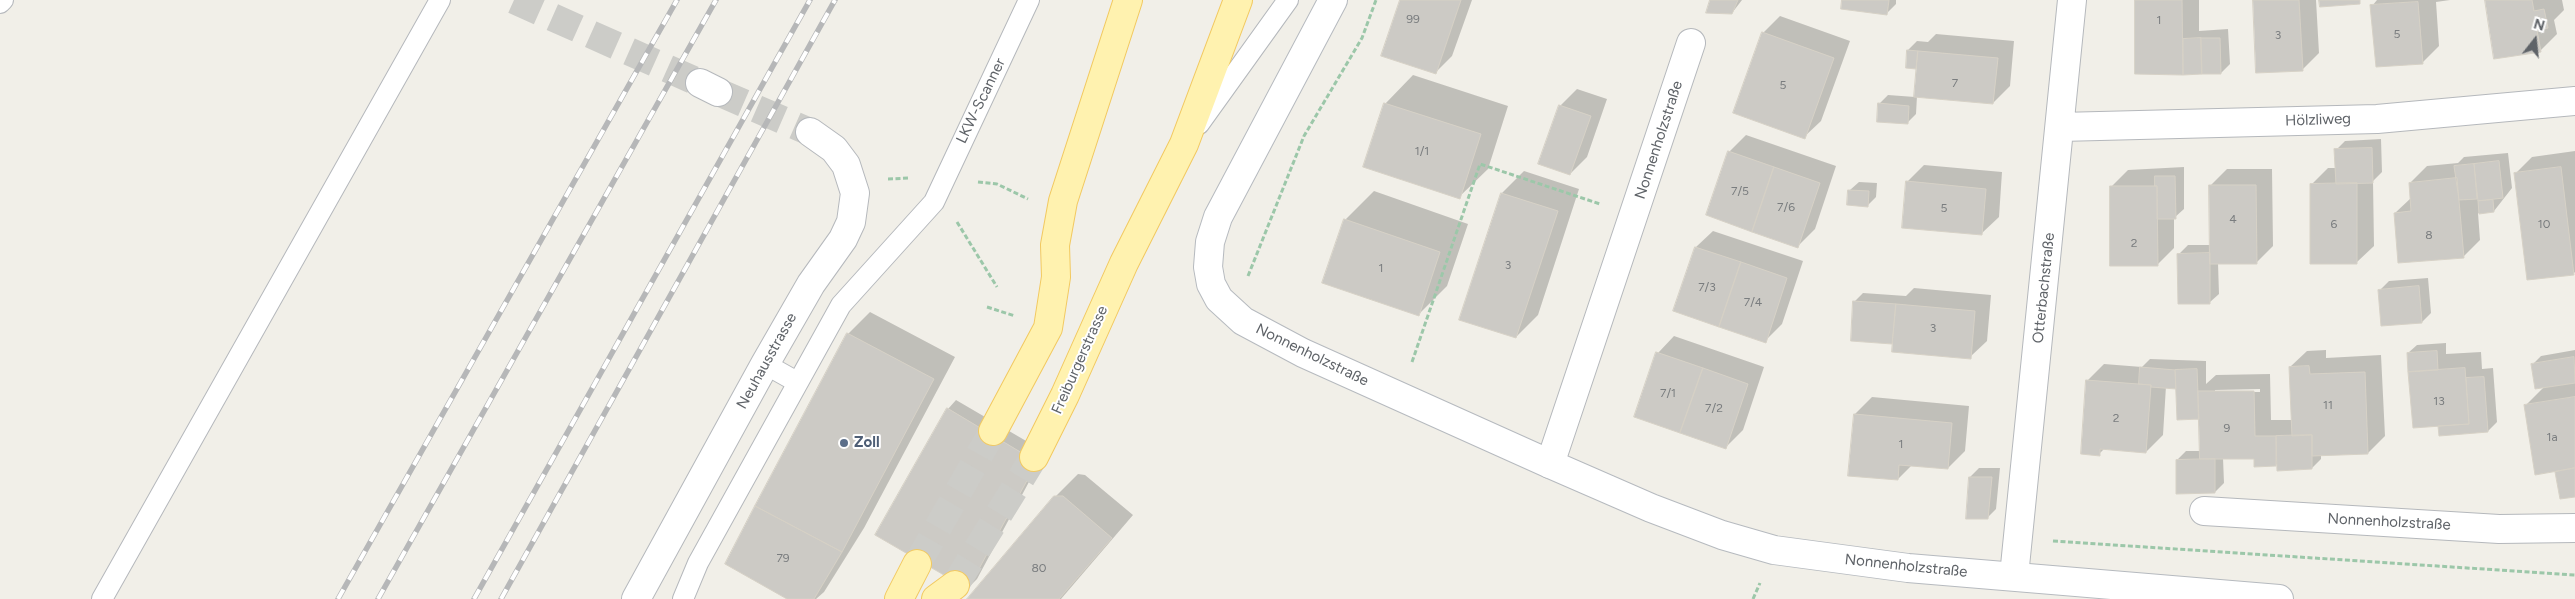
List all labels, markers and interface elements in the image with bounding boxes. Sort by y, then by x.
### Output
house number: 99 [1406,12,1420,26]
house number: 1 [2157,13,2161,27]
north arrow [2510,15,2560,65]
text: N [2532,15,2547,35]
house number: 5 [2394,27,2400,41]
house number: 3 [2275,28,2281,42]
street label: LKW-Scanner [953,55,1009,147]
house number: 7 [1952,76,1958,90]
house number: 5 [1780,78,1786,92]
street label: Nonnenholzstraße [1631,79,1687,201]
street label: Hölzliweg [2285,110,2351,130]
house number: 1/1 [1415,144,1429,158]
house number: 7/5 [1731,184,1749,198]
house number: 7/6 [1777,200,1795,214]
house number: 5 [1941,201,1947,215]
house number: 4 [2229,212,2237,226]
house number: 6 [2331,217,2337,231]
house number: 10 [2538,217,2550,231]
house number: 8 [2425,228,2433,242]
street label: Otterbachstraße [2029,232,2059,344]
house number: 2 [2131,236,2137,250]
house number: 3 [1505,258,1511,272]
house number: 1 [1379,261,1383,275]
house number: 7/3 [1698,280,1716,294]
house number: 7/4 [1744,295,1762,309]
street label: Freiburgerstrasse [1048,303,1112,417]
street label: Neuhausstrasse [733,310,801,412]
street label: Nonnenholzstraße [1253,320,1371,390]
house number: 3 [1930,321,1936,335]
house number: 7/1 [1660,386,1676,400]
house number: 13 [2433,394,2445,408]
house number: 11 [2323,398,2333,412]
house number: 7/2 [1705,401,1723,415]
house number: 2 [2113,411,2119,425]
house number: 9 [2224,421,2230,435]
house number: 1a [2546,430,2558,444]
place label: Zoll [854,434,880,452]
marker: Zoll [838,437,850,449]
house number: 1 [1899,437,1903,451]
street label: Nonnenholzstraße [2327,510,2451,534]
house number: 79 [776,551,790,565]
street label: Nonnenholzstraße [1844,551,1968,581]
house number: 80 [1031,561,1047,575]

